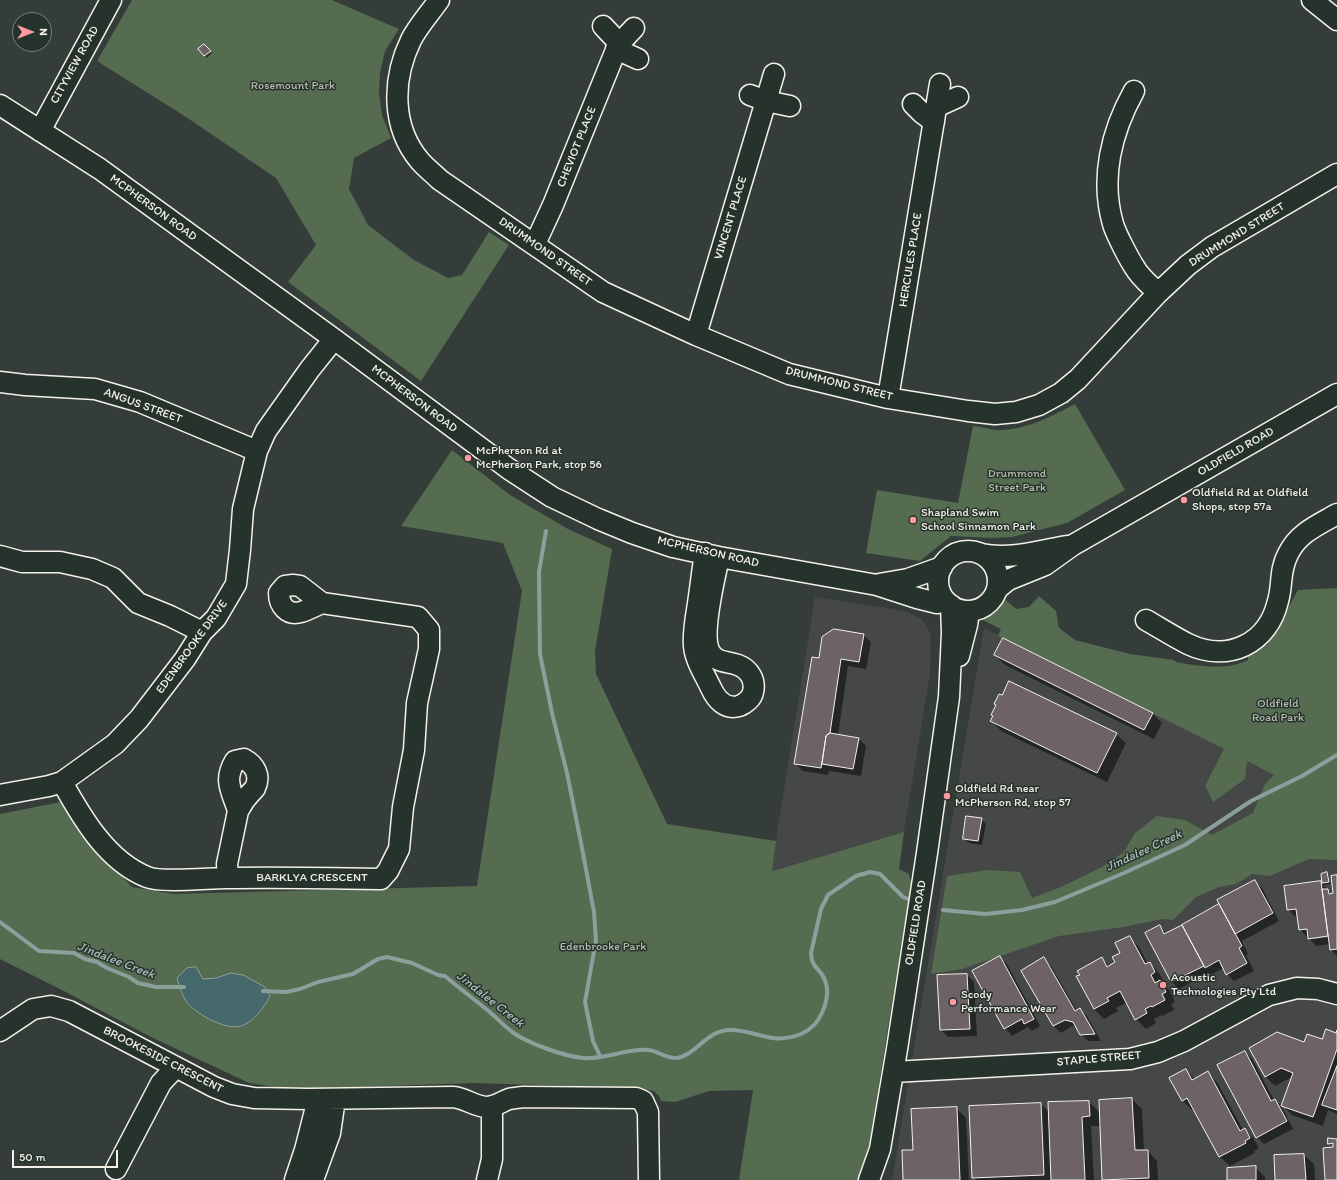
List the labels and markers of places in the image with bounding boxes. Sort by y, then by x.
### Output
place label: McPherson Rd at McPherson Park, stop 56 [476,444,602,472]
marker: McPherson Rd at McPherson Park, stop 56 [463,453,473,463]
place label: Oldfield Rd at Oldfield Shops, stop 57a [1192,486,1308,514]
marker: Oldfield Rd at Oldfield Shops, stop 57a [1179,495,1189,505]
place label: Shapland Swim School Sinnamon Park [921,506,1036,534]
marker: Shapland Swim School Sinnamon Park [908,515,918,525]
place label: Oldfield Rd near McPherson Rd, stop 57 [955,782,1071,810]
marker: Oldfield Rd near McPherson Rd, stop 57 [942,791,952,801]
place label: Acoustic Technologies Pty Ltd [1171,971,1276,999]
marker: Acoustic Technologies Pty Ltd [1158,980,1168,990]
place label: Scody Performance Wear [961,988,1056,1016]
marker: Scody Performance Wear [948,997,958,1007]

